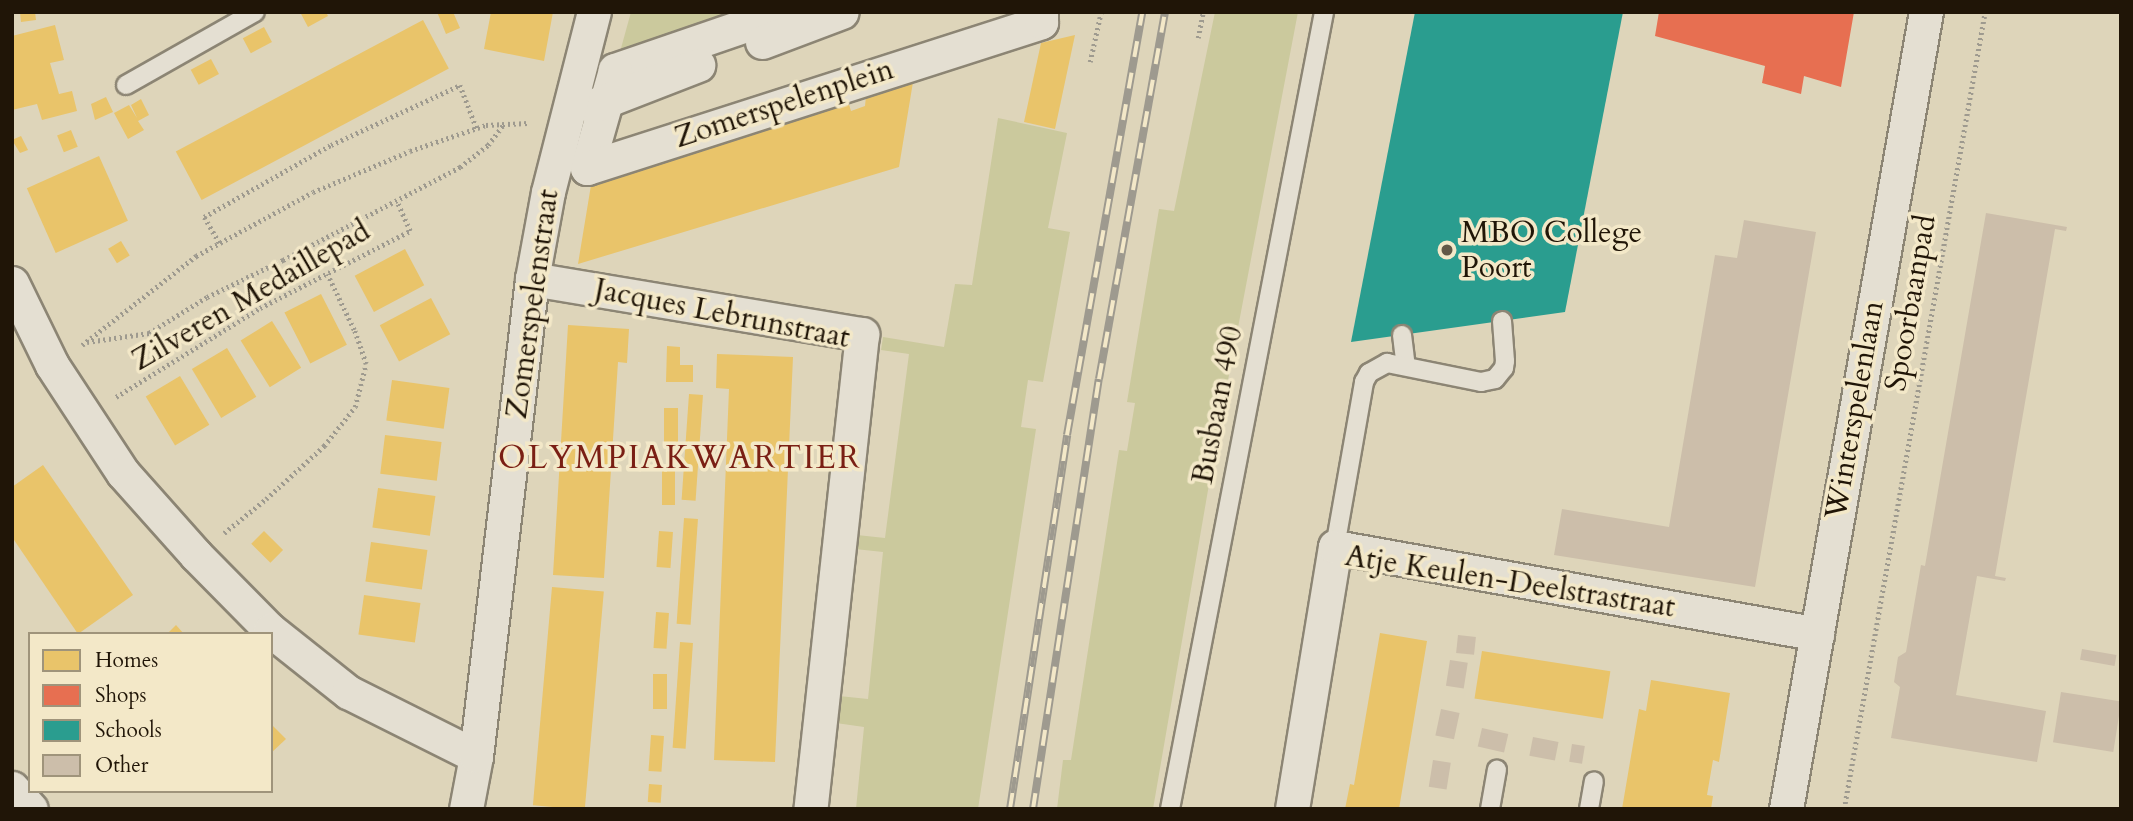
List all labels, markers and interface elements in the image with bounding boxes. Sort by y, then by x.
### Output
street label: Zomerspelenplein [670,52,898,156]
street label: Zomerspelenstraat [499,187,567,421]
street label: Spoorbaanpad [1878,212,1944,394]
street label: Zilveren Medaillepad [126,213,376,379]
place label: MBO College Poort [1461,215,1642,286]
marker: MBO College Poort [1439,242,1455,258]
street label: Jacques Lebrunstraat [591,272,853,356]
street label: Winterspelenlaan [1818,298,1892,522]
street label: Busbaan 490 [1185,323,1251,487]
district label: OLYMPIAKWARTIER [500,439,860,477]
street label: Atje Keulen-Deelstrastraat [1342,538,1678,626]
legend [28,632,273,793]
text: Homes [95,646,158,675]
text: Shops [95,681,147,710]
text: Schools [95,716,162,745]
text: Other [95,751,149,780]

